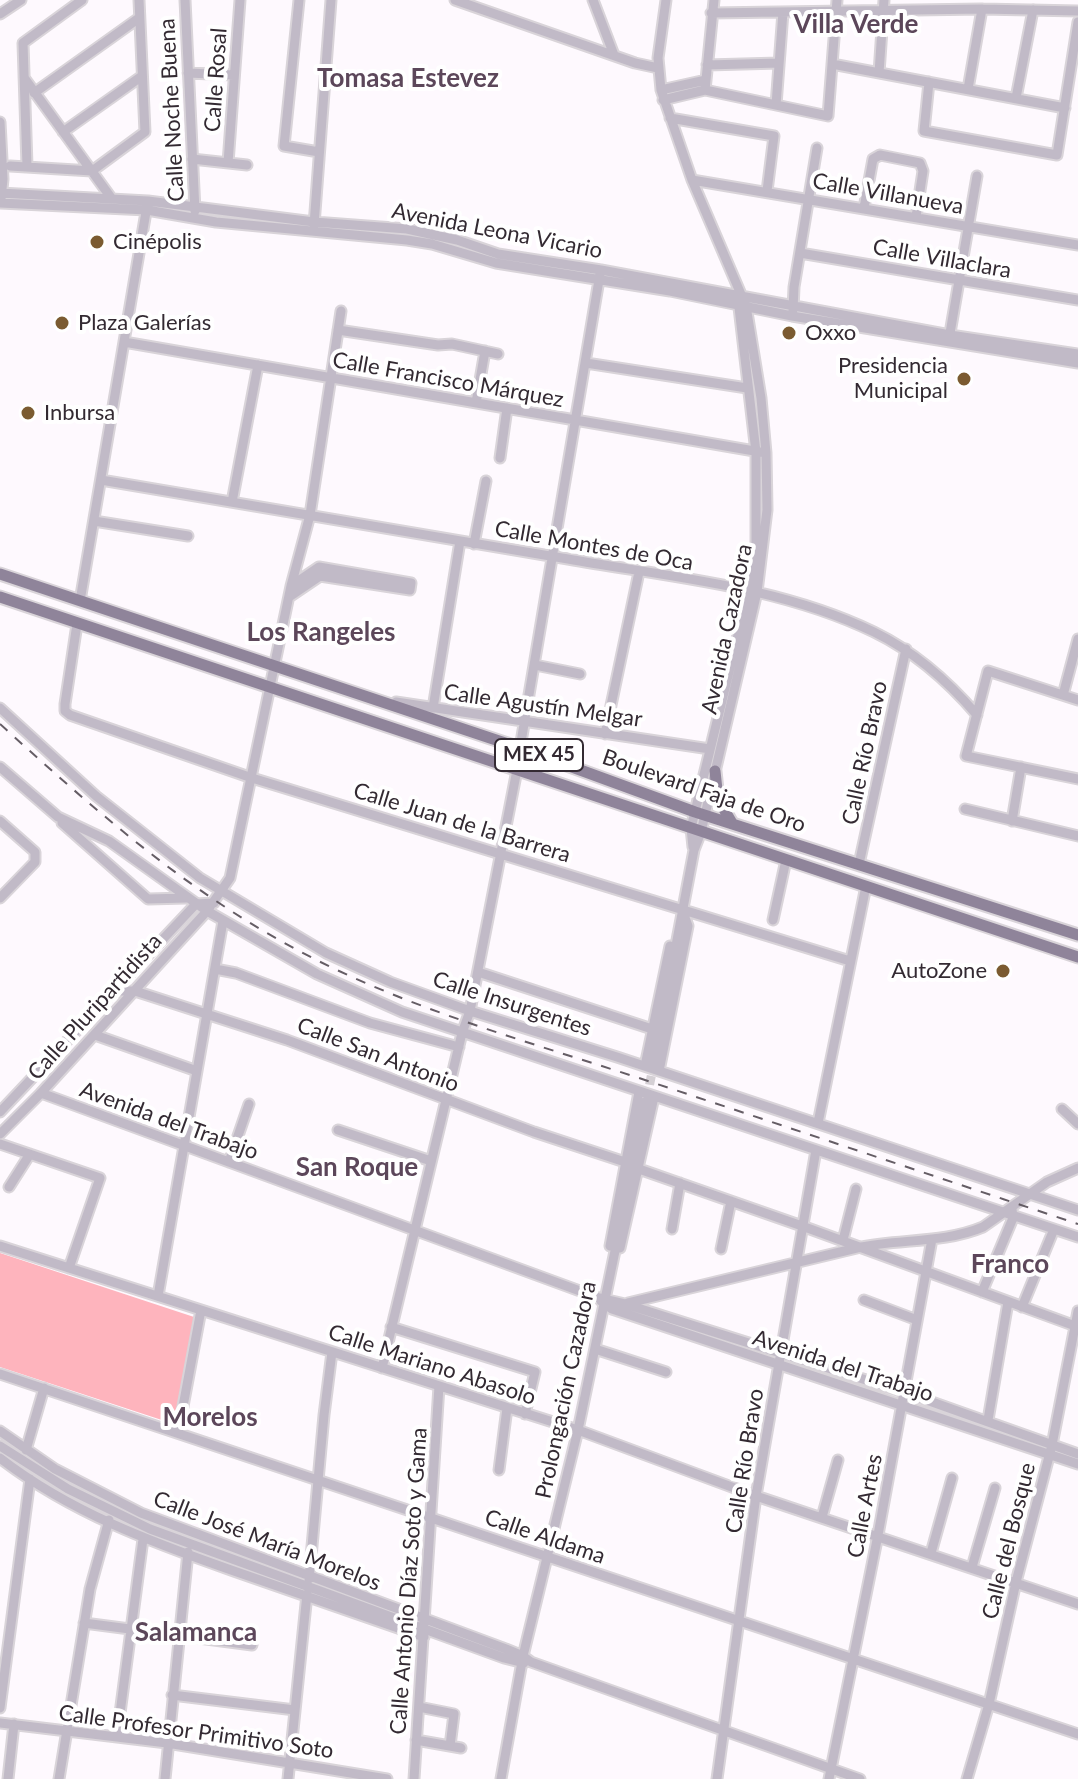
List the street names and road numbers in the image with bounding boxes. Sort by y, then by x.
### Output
street label: Calle Noche Buena [154,18,190,202]
street label: Calle Rosal [199,27,233,133]
street label: Calle Villanueva [811,168,965,220]
street label: Avenida Leona Vicario [389,198,605,264]
street label: Calle Villaclara [871,234,1013,284]
street label: Calle Francisco Márquez [330,347,566,413]
street label: Calle Montes de Oca [493,516,695,576]
street label: Avenida Cazadora [696,542,758,716]
street label: Calle Agustín Melgar [442,679,644,733]
street label: Calle Río Bravo [837,679,893,827]
road number: MEX 45 [495,739,583,771]
street label: Boulevard Faja de Oro [599,744,809,838]
street label: Calle Juan de la Barrera [350,777,574,869]
street label: Calle Pluripartidista [22,928,168,1086]
street label: Calle Insurgentes [429,966,595,1042]
street label: Calle San Antonio [293,1012,463,1098]
street label: Avenida del Trabajo [76,1076,262,1166]
street label: Prolongación Cazadora [530,1279,602,1501]
street label: Calle Mariano Abasolo [325,1319,539,1411]
street label: Avenida del Trabajo [749,1324,937,1408]
street label: Calle Río Bravo [721,1387,769,1535]
street label: Calle Antonio Díaz Soto y Gama [385,1427,433,1735]
street label: Calle Artes [842,1452,888,1560]
street label: Calle del Bosque [977,1460,1041,1622]
street label: Calle José María Morelos [150,1485,384,1597]
street label: Calle Aldama [481,1504,609,1570]
street label: Calle Profesor Primitivo Soto [57,1700,335,1764]

